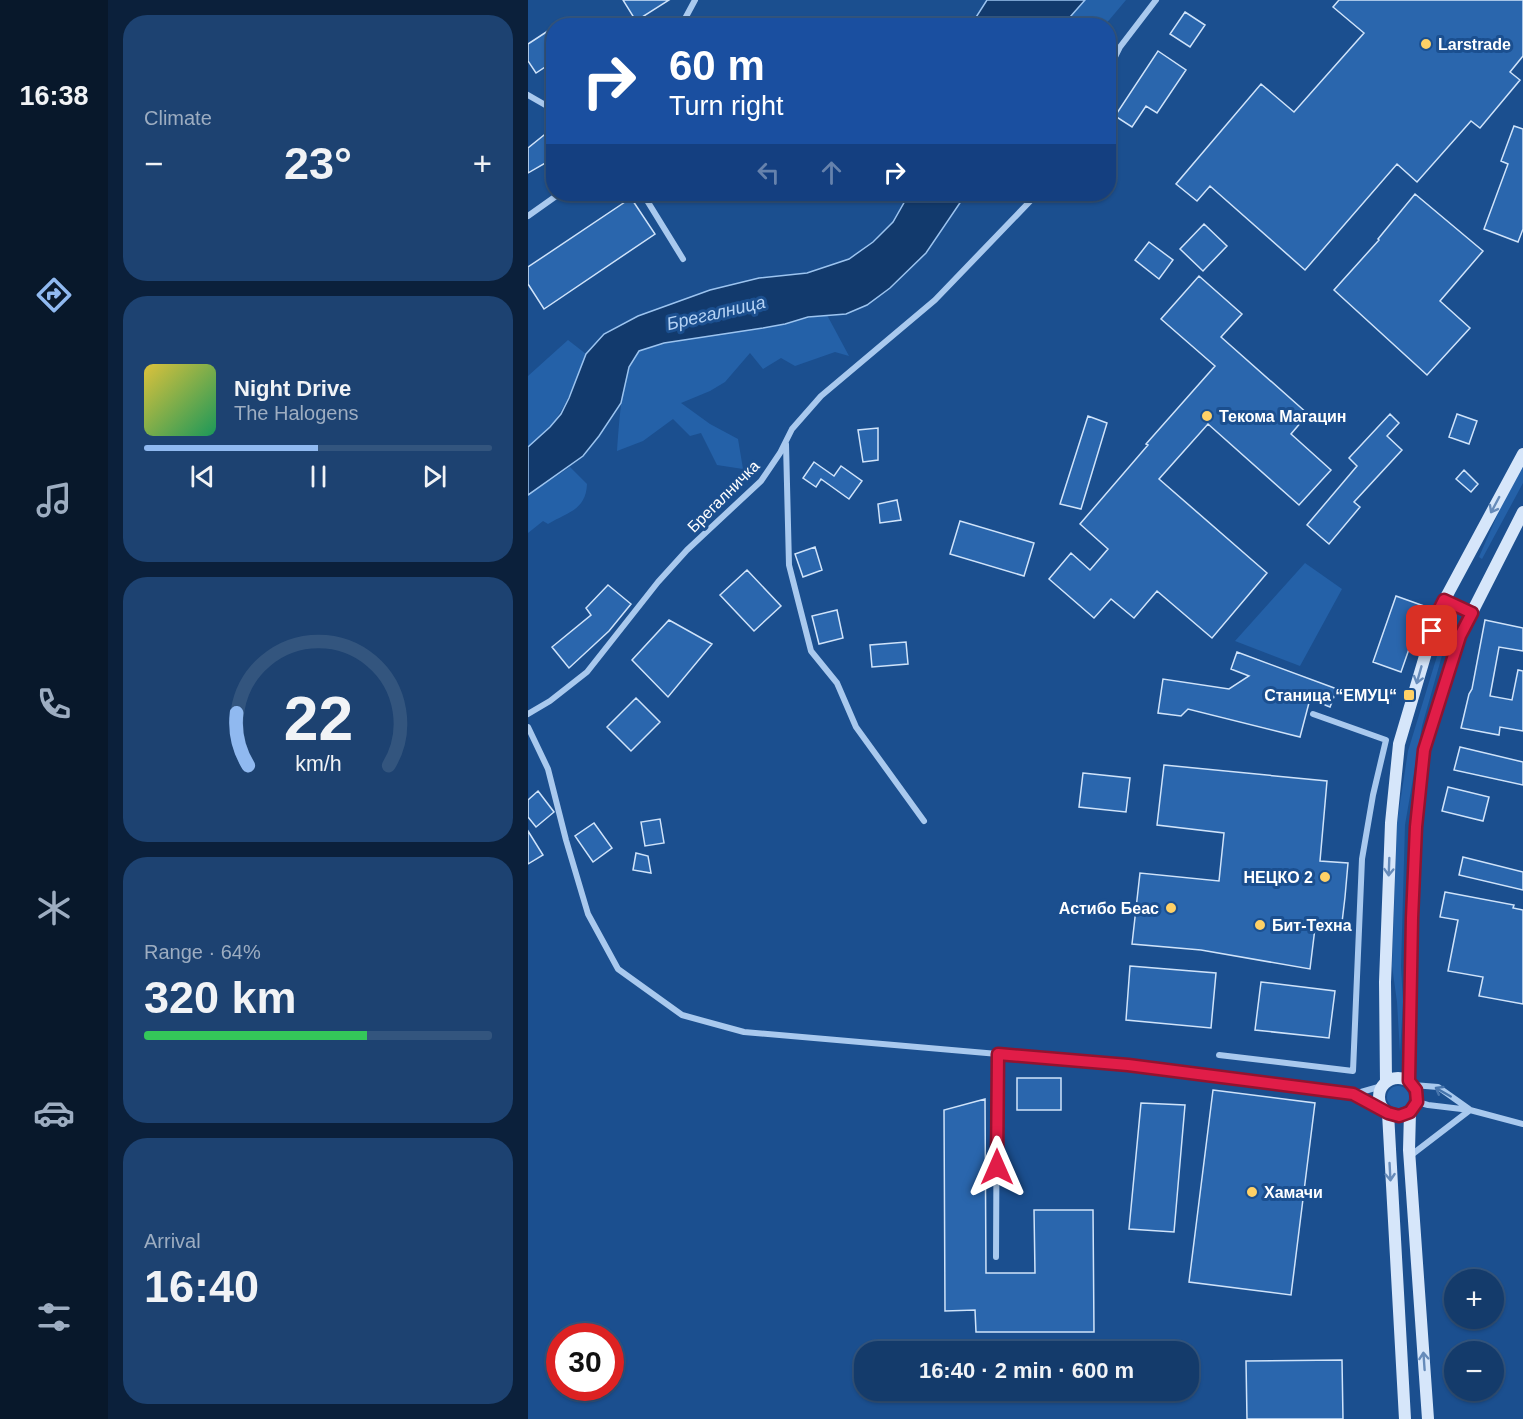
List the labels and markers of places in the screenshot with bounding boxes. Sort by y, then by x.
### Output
place label: Larstrade [1438,36,1511,53]
marker: Larstrade [1419,37,1433,51]
place label: Текома Магацин [1219,408,1347,425]
marker: Текома Магацин [1200,409,1214,423]
pin [1406,605,1457,656]
place label: Станица “ЕМУЦ“ [1264,687,1397,704]
marker: Станица “ЕМУЦ“ [1402,688,1416,702]
place label: НЕЦКО 2 [1244,869,1313,886]
marker: НЕЦКО 2 [1318,870,1332,884]
place label: Астибо Беас [1059,900,1159,917]
marker: Астибо Беас [1164,901,1178,915]
place label: Бит-Техна [1272,917,1352,934]
marker: Бит-Техна [1253,918,1267,932]
place label: Хамачи [1264,1184,1323,1201]
marker: Хамачи [1245,1185,1259,1199]

